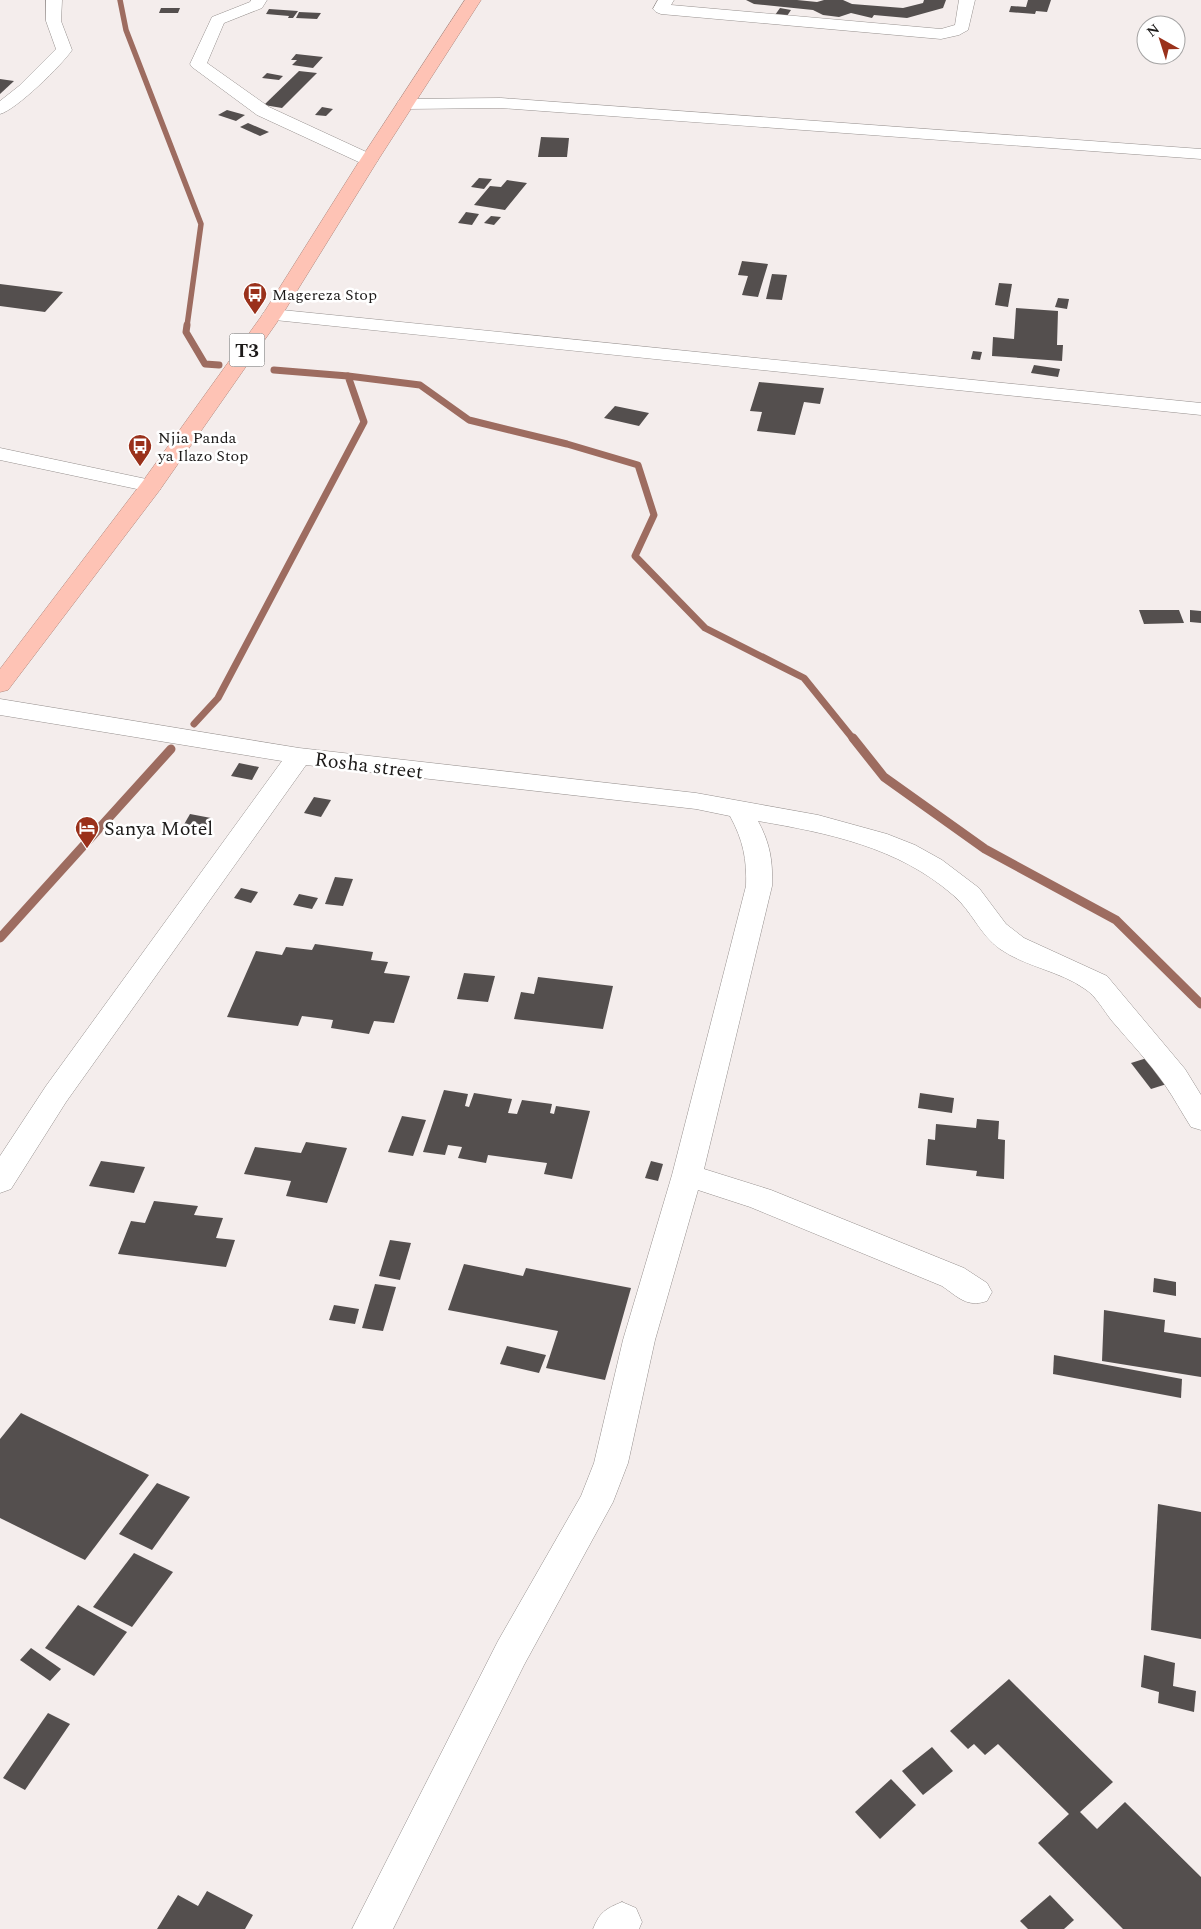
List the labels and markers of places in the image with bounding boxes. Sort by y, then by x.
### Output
bus stop icon: Magereza Stop [242,281,268,315]
place label: Magereza Stop [272,283,377,307]
place label: Njia Panda ya Ilazo Stop [157,426,248,468]
bus stop icon: Njia Panda ya Ilazo Stop [127,433,153,467]
place label: Sanya Motel [104,814,213,844]
hotel icon: Sanya Motel [74,815,100,849]

